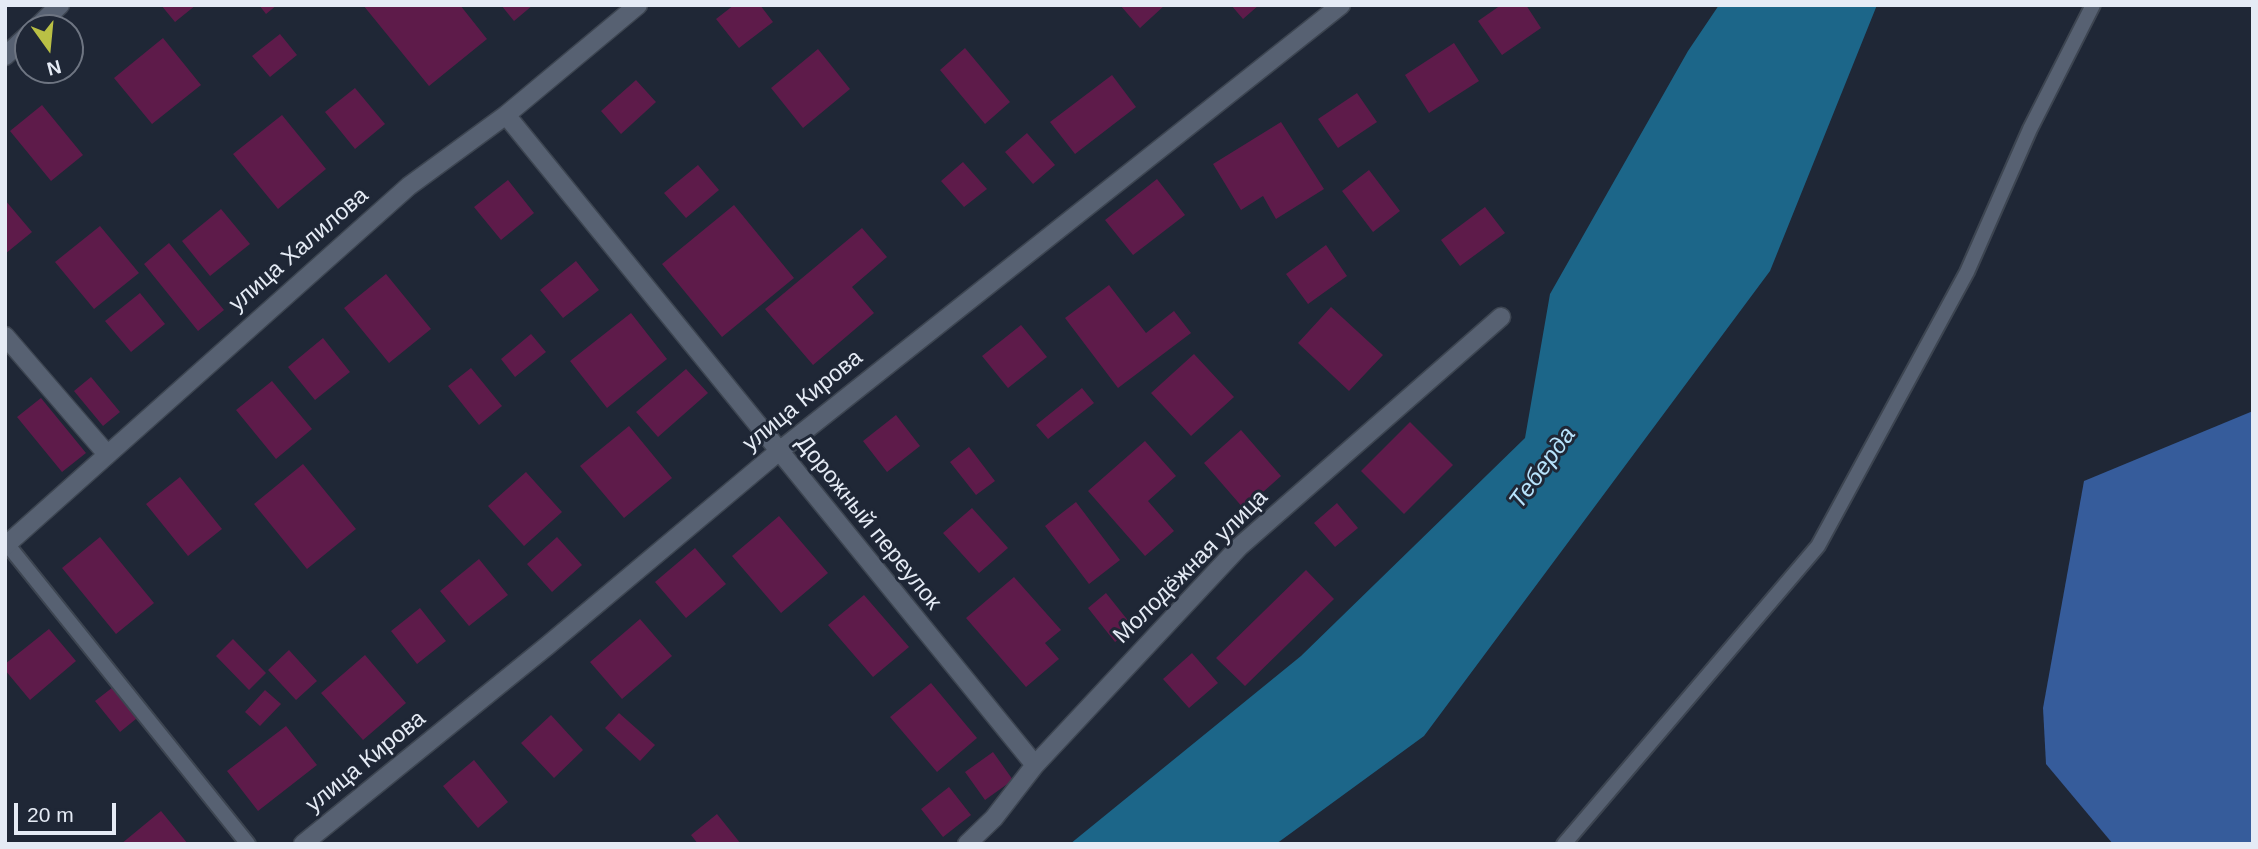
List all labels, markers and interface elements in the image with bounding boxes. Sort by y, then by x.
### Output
north arrow [14,14,84,84]
text: N [45,56,63,80]
street label: улица Халилова [224,182,374,318]
street label: улица Кирова [738,344,868,458]
water label: Теберда [1504,422,1582,514]
street label: Дорожный переулок [789,430,947,616]
street label: Молодёжная улица [1108,484,1274,650]
street label: улица Кирова [301,705,431,819]
scale bar [18,790,119,834]
text: 20 m [27,803,74,826]

